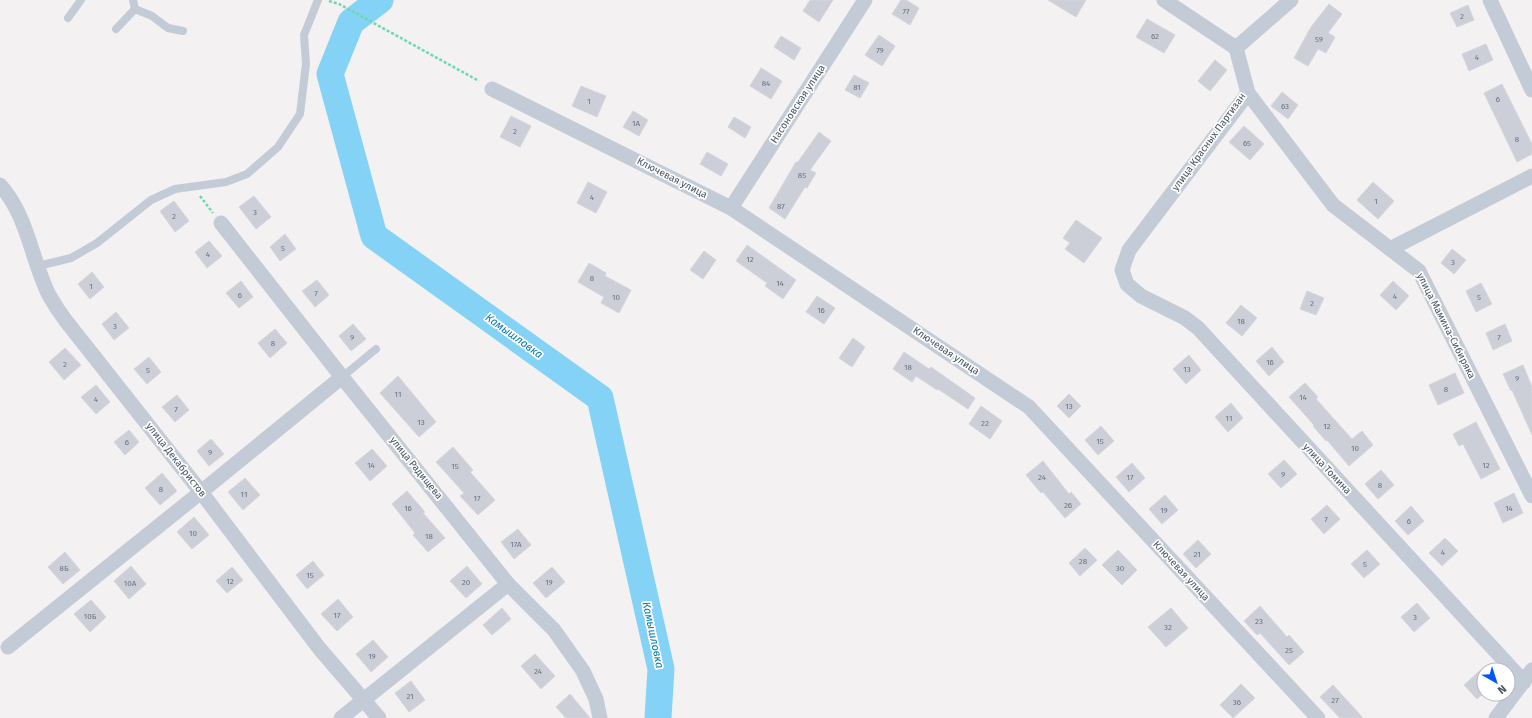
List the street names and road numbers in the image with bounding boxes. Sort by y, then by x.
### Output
street label: Насоновская улица [768,62,828,146]
street label: улица Красных Партизан [1169,91,1249,193]
street label: Ключевая улица [635,155,709,201]
street label: улица Мамина-Сибиряка [1414,271,1478,381]
street label: Ключевая улица [911,324,981,378]
street label: улица Декабристов [143,421,209,500]
street label: улица Радищева [387,434,445,502]
street label: улица Томина [1300,441,1354,497]
street label: Ключевая улица [1150,539,1212,603]

